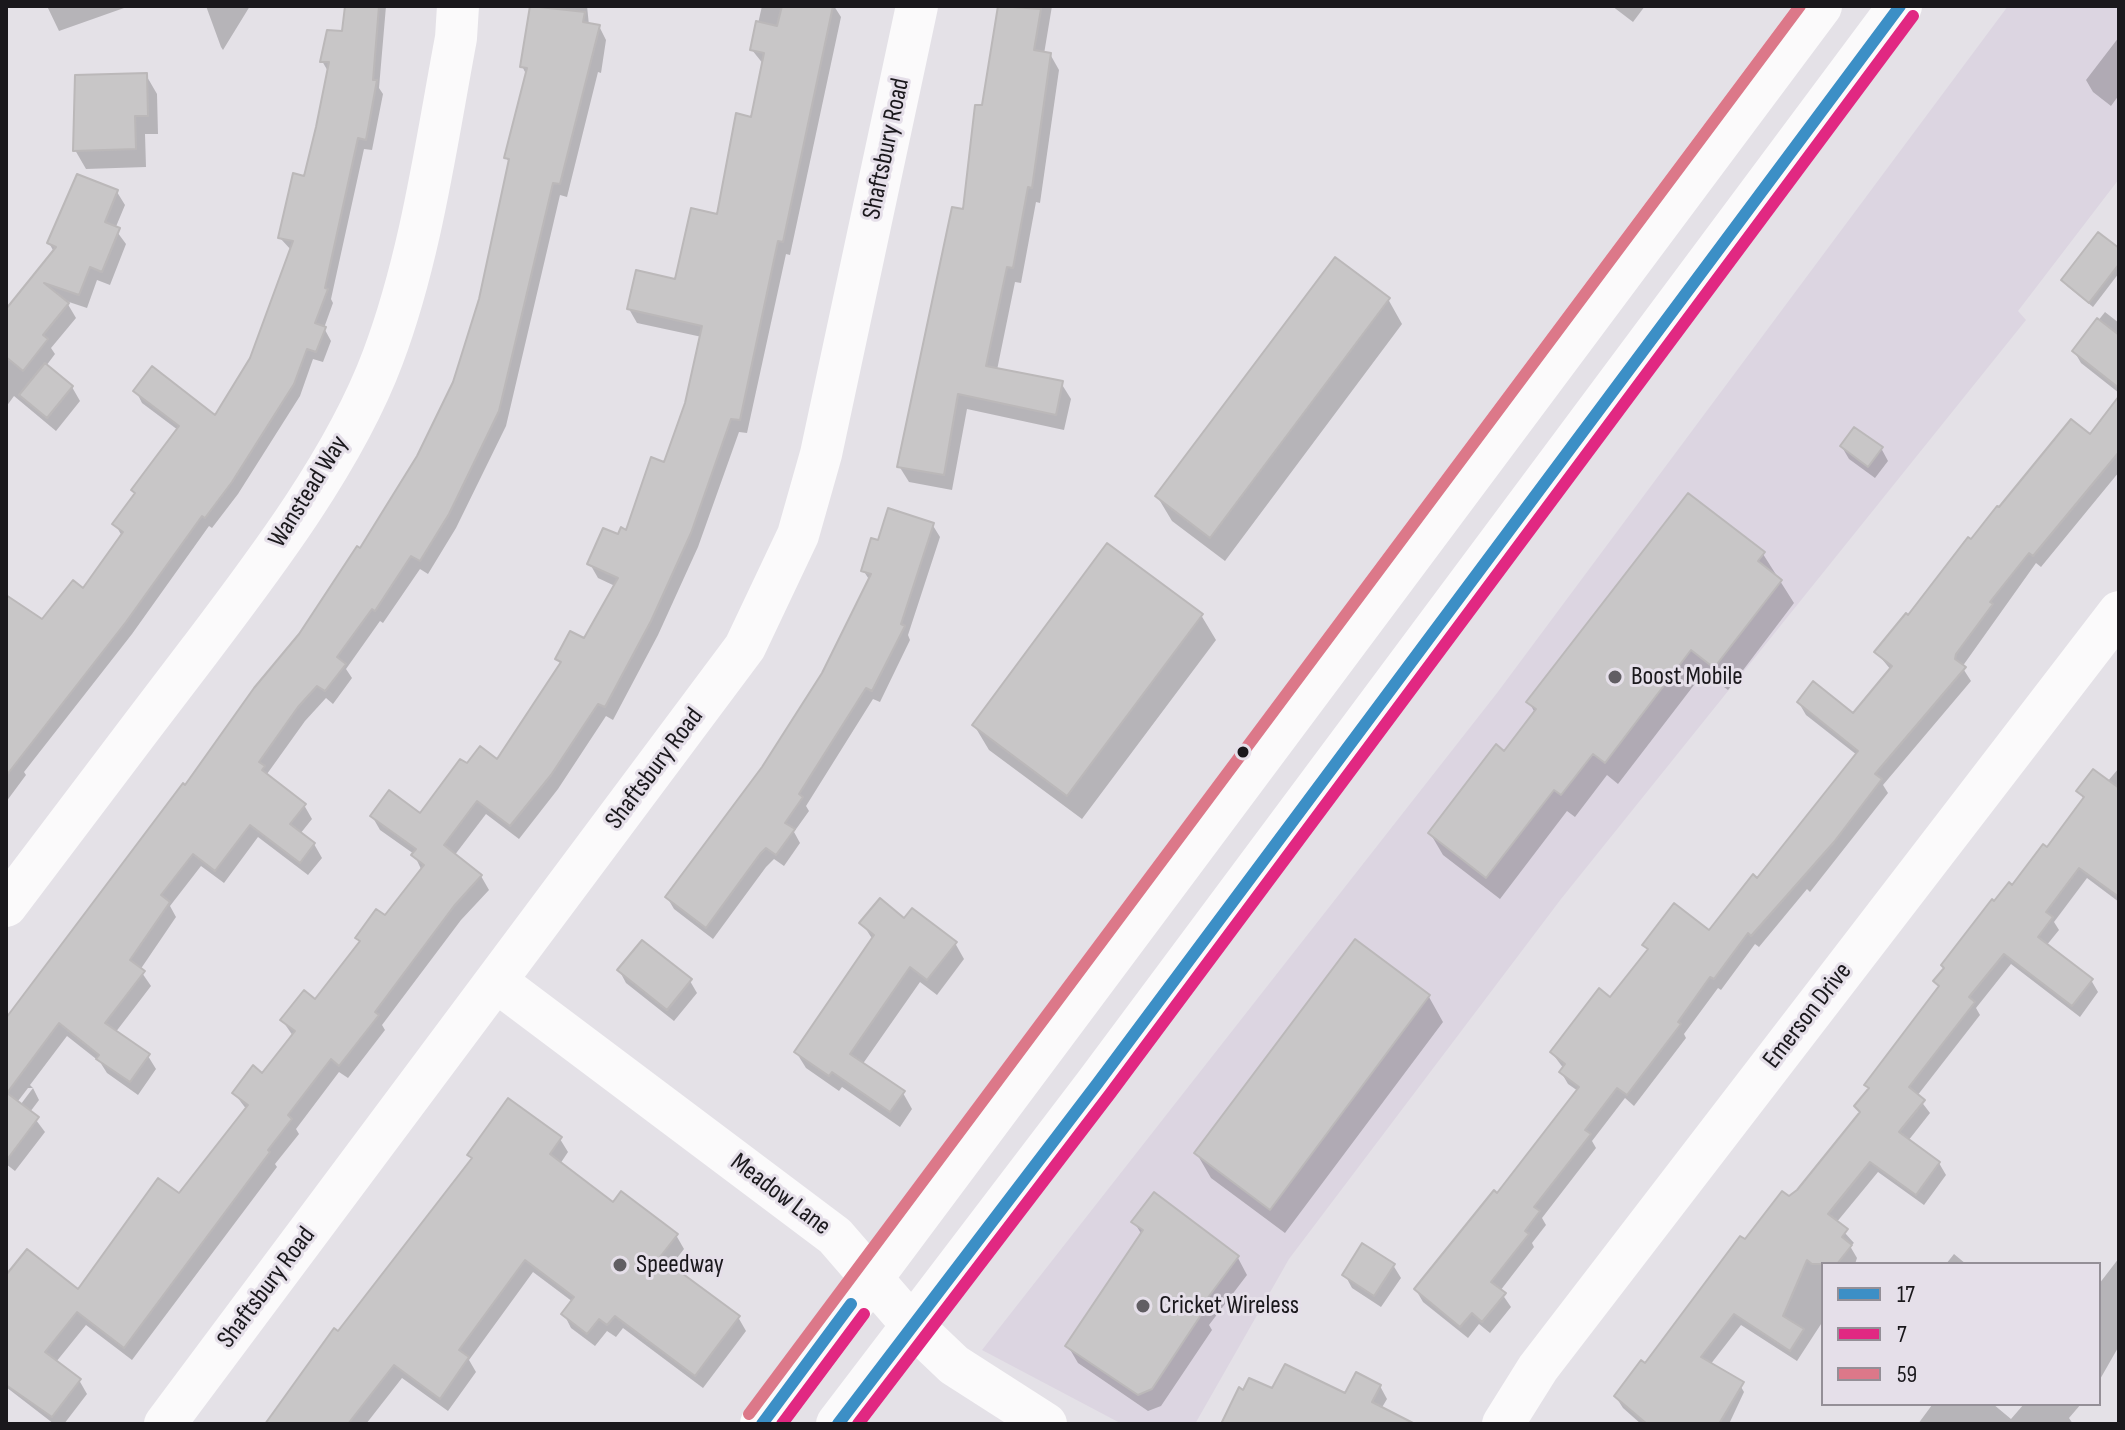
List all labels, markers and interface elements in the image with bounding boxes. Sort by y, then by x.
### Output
street label: Shaftsbury Road [857,76,917,222]
street label: Wanstead Way [262,430,356,554]
place label: Boost Mobile [1631,661,1743,693]
marker: Boost Mobile [1606,668,1624,686]
street label: Shaftsbury Road [599,702,711,836]
unlabelled marker [1235,744,1251,760]
street label: Emerson Drive [1757,957,1859,1075]
street label: Meadow Lane [724,1147,836,1243]
street label: Shaftsbury Road [211,1221,323,1355]
place label: Speedway [636,1249,724,1281]
marker: Speedway [611,1256,629,1274]
legend [1821,1262,2101,1406]
text: 17 [1897,1280,1915,1309]
place label: Cricket Wireless [1159,1290,1299,1322]
marker: Cricket Wireless [1134,1297,1152,1315]
text: 7 [1897,1320,1907,1349]
text: 59 [1897,1360,1917,1389]

